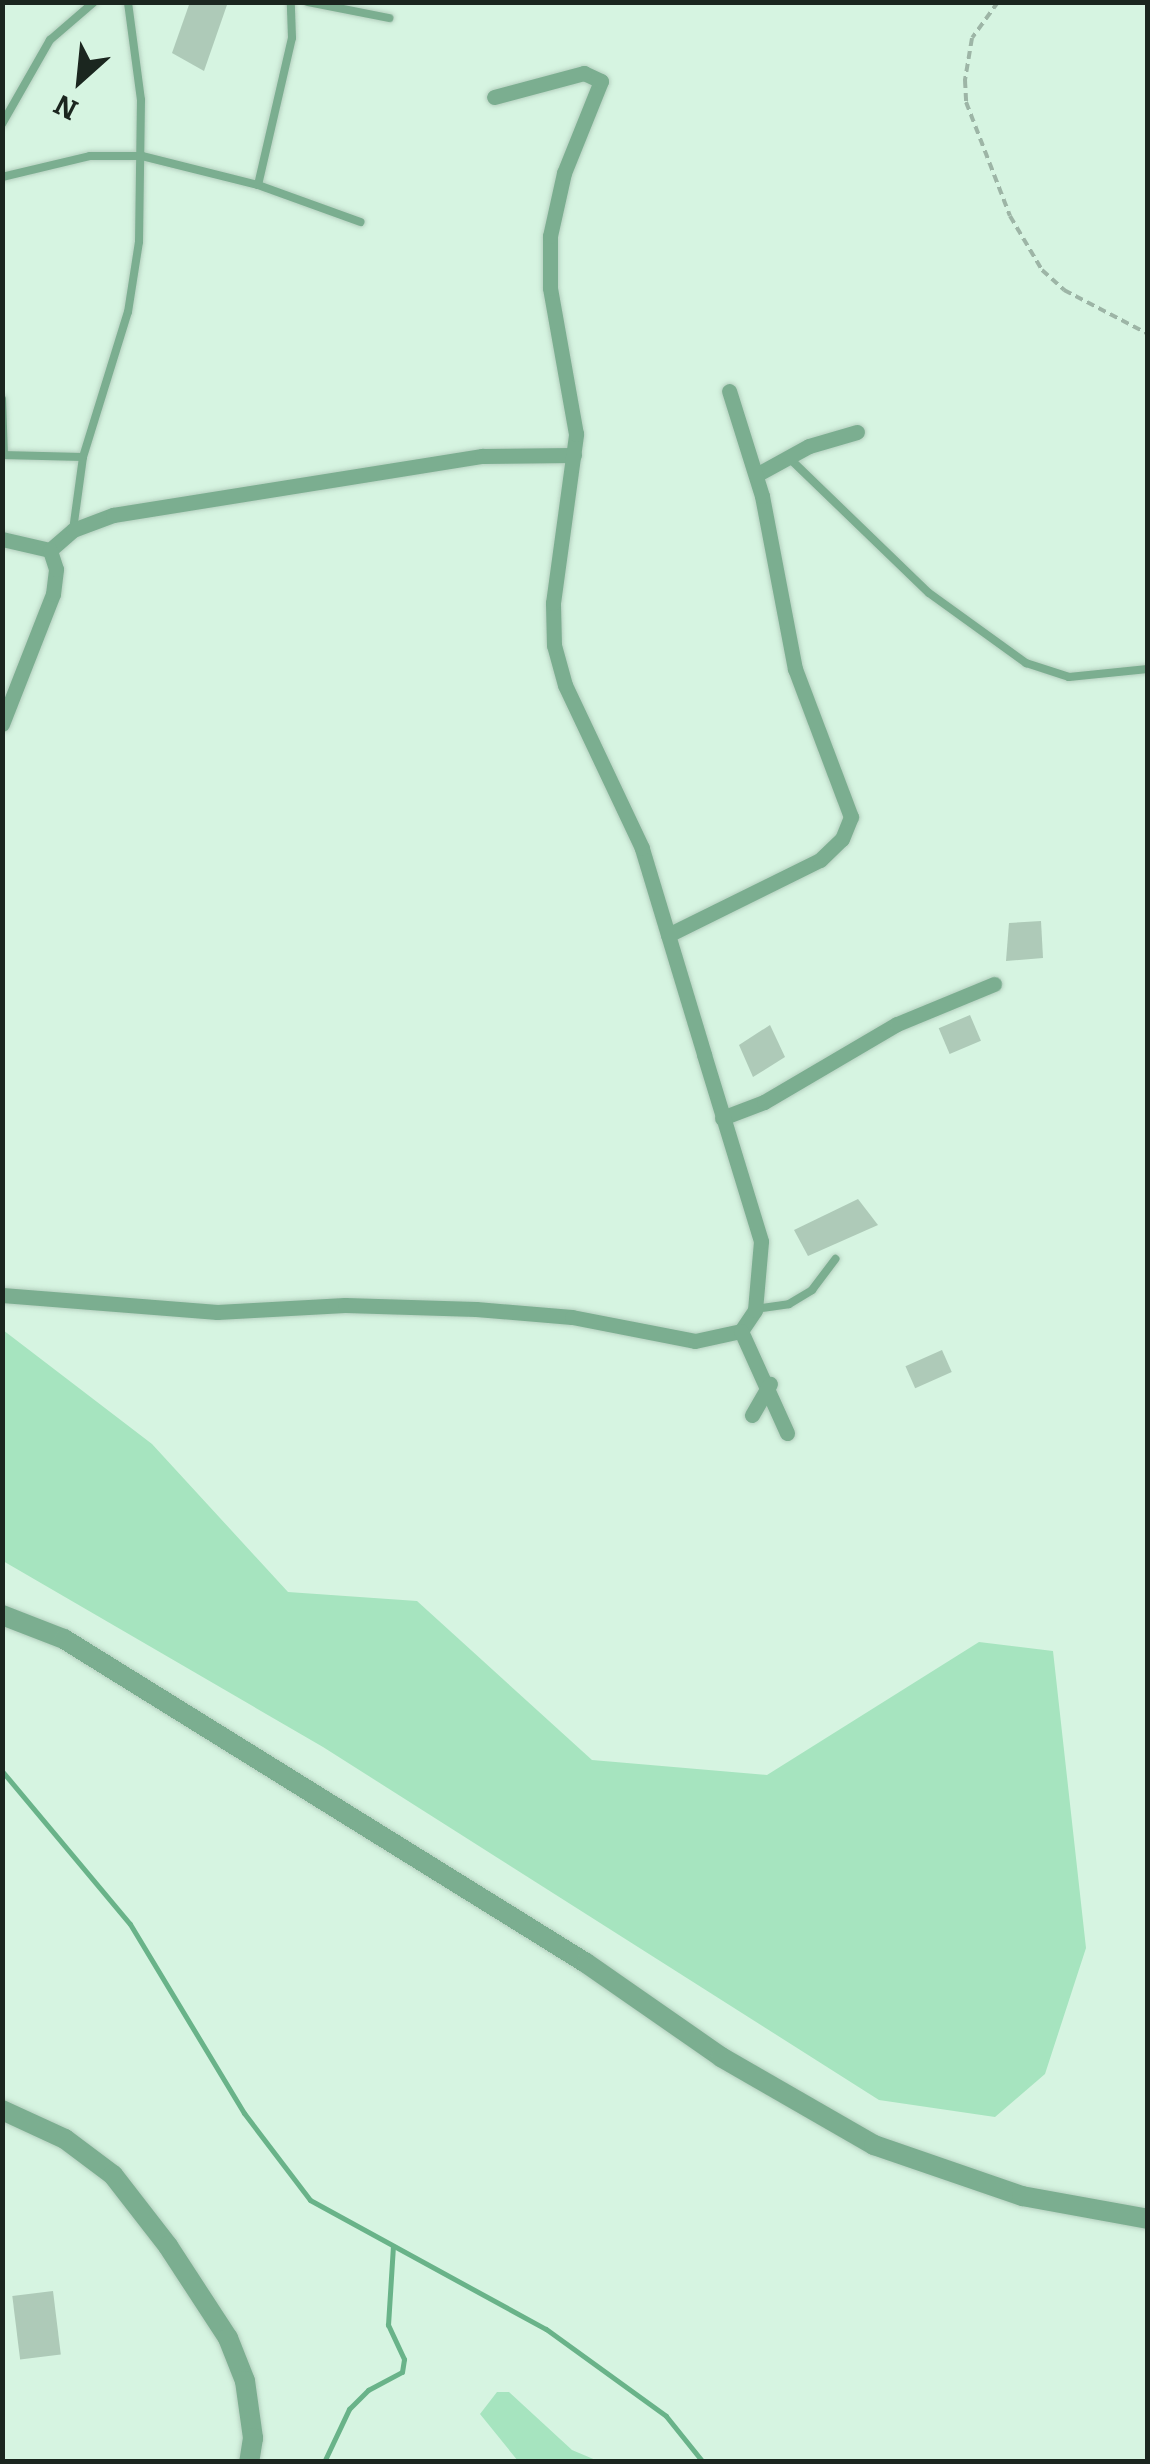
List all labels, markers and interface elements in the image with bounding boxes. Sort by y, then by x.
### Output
north arrow [30,30,130,130]
text: N [49,88,83,127]

